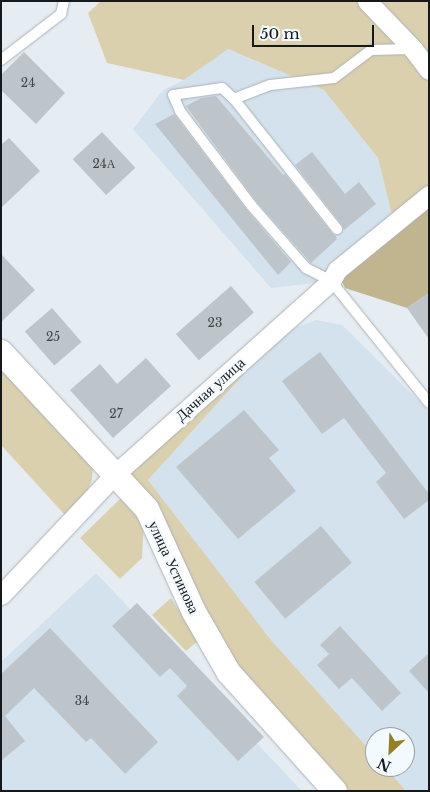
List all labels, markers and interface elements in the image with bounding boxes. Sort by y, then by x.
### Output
scale bar [255,15,378,47]
text: 50 m [260,24,300,43]
house number: 24 [21,76,35,90]
house number: 24А [92,157,116,171]
house number: 23 [208,316,222,330]
house number: 25 [46,330,60,344]
street label: Дачная улица [172,353,248,425]
house number: 27 [109,407,123,421]
street label: улица Устинова [145,518,203,616]
house number: 34 [75,694,89,708]
north arrow [365,727,415,777]
text: N [374,754,394,776]

